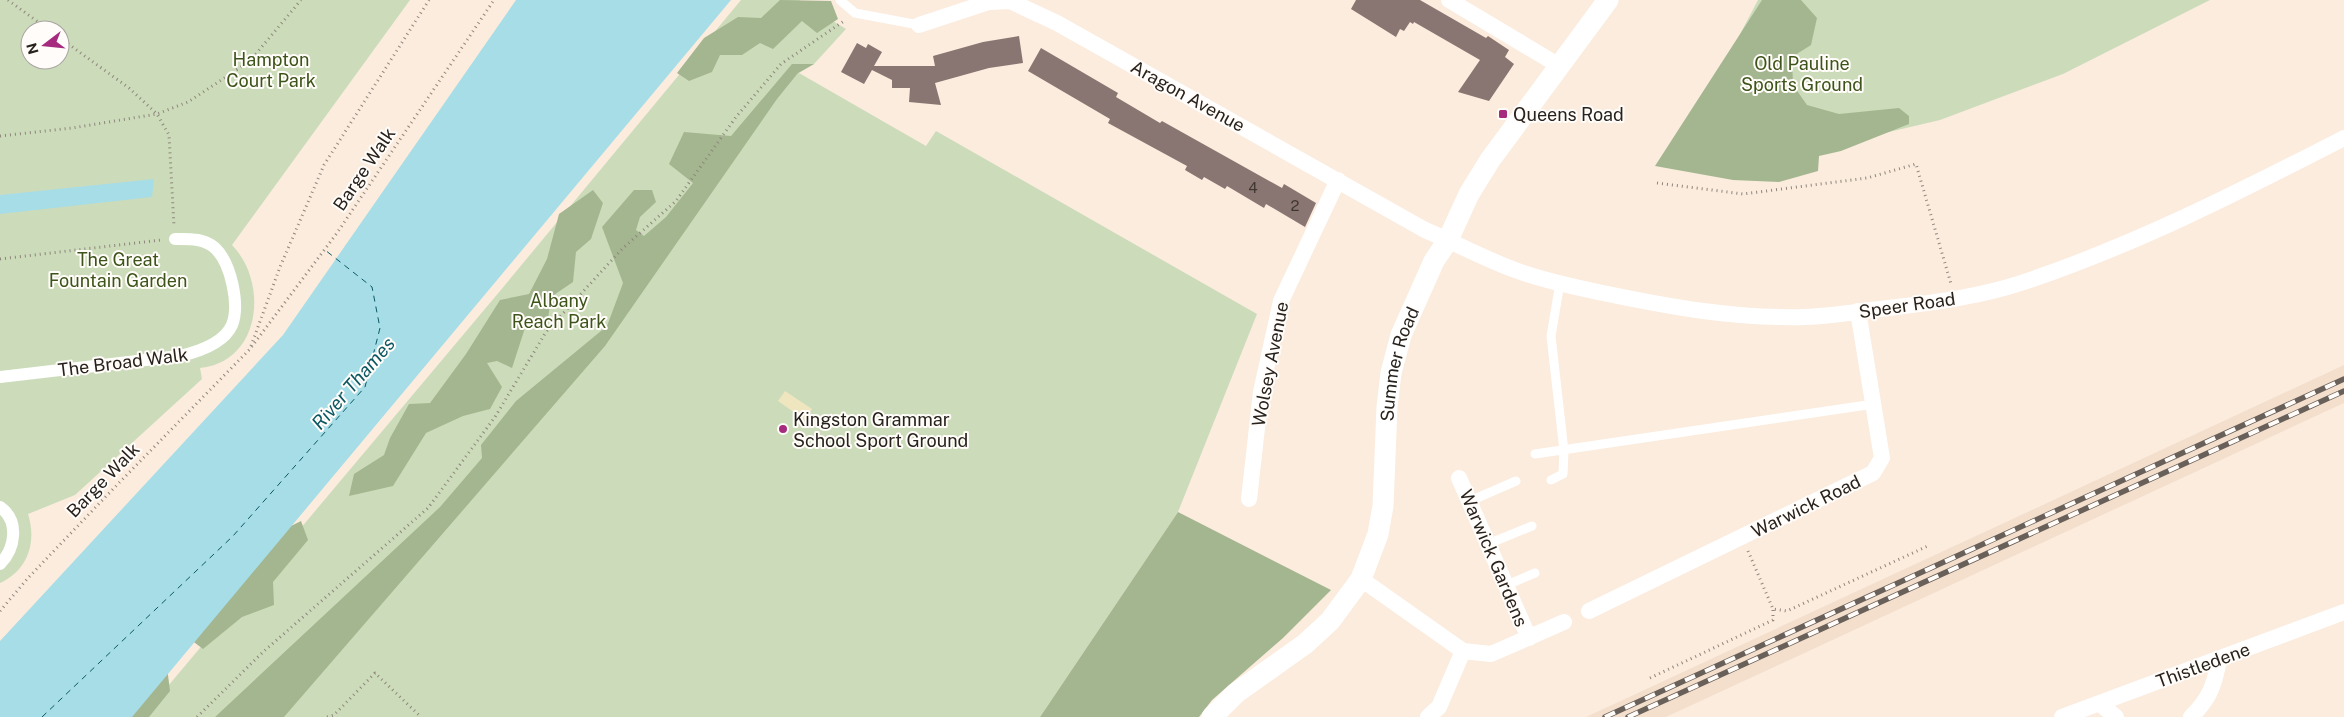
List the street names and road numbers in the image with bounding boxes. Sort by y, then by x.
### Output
street label: Aragon Avenue [1127,56,1249,136]
street label: Barge Walk [329,124,399,214]
street label: Speer Road [1857,288,1957,322]
street label: Wolsey Avenue [1248,300,1292,428]
street label: Summer Road [1376,303,1423,422]
street label: The Broad Walk [57,344,189,380]
street label: Barge Walk [62,438,144,522]
street label: Warwick Road [1748,471,1864,541]
street label: Warwick Gardens [1456,486,1532,630]
street label: Thistledene [2153,638,2253,692]

